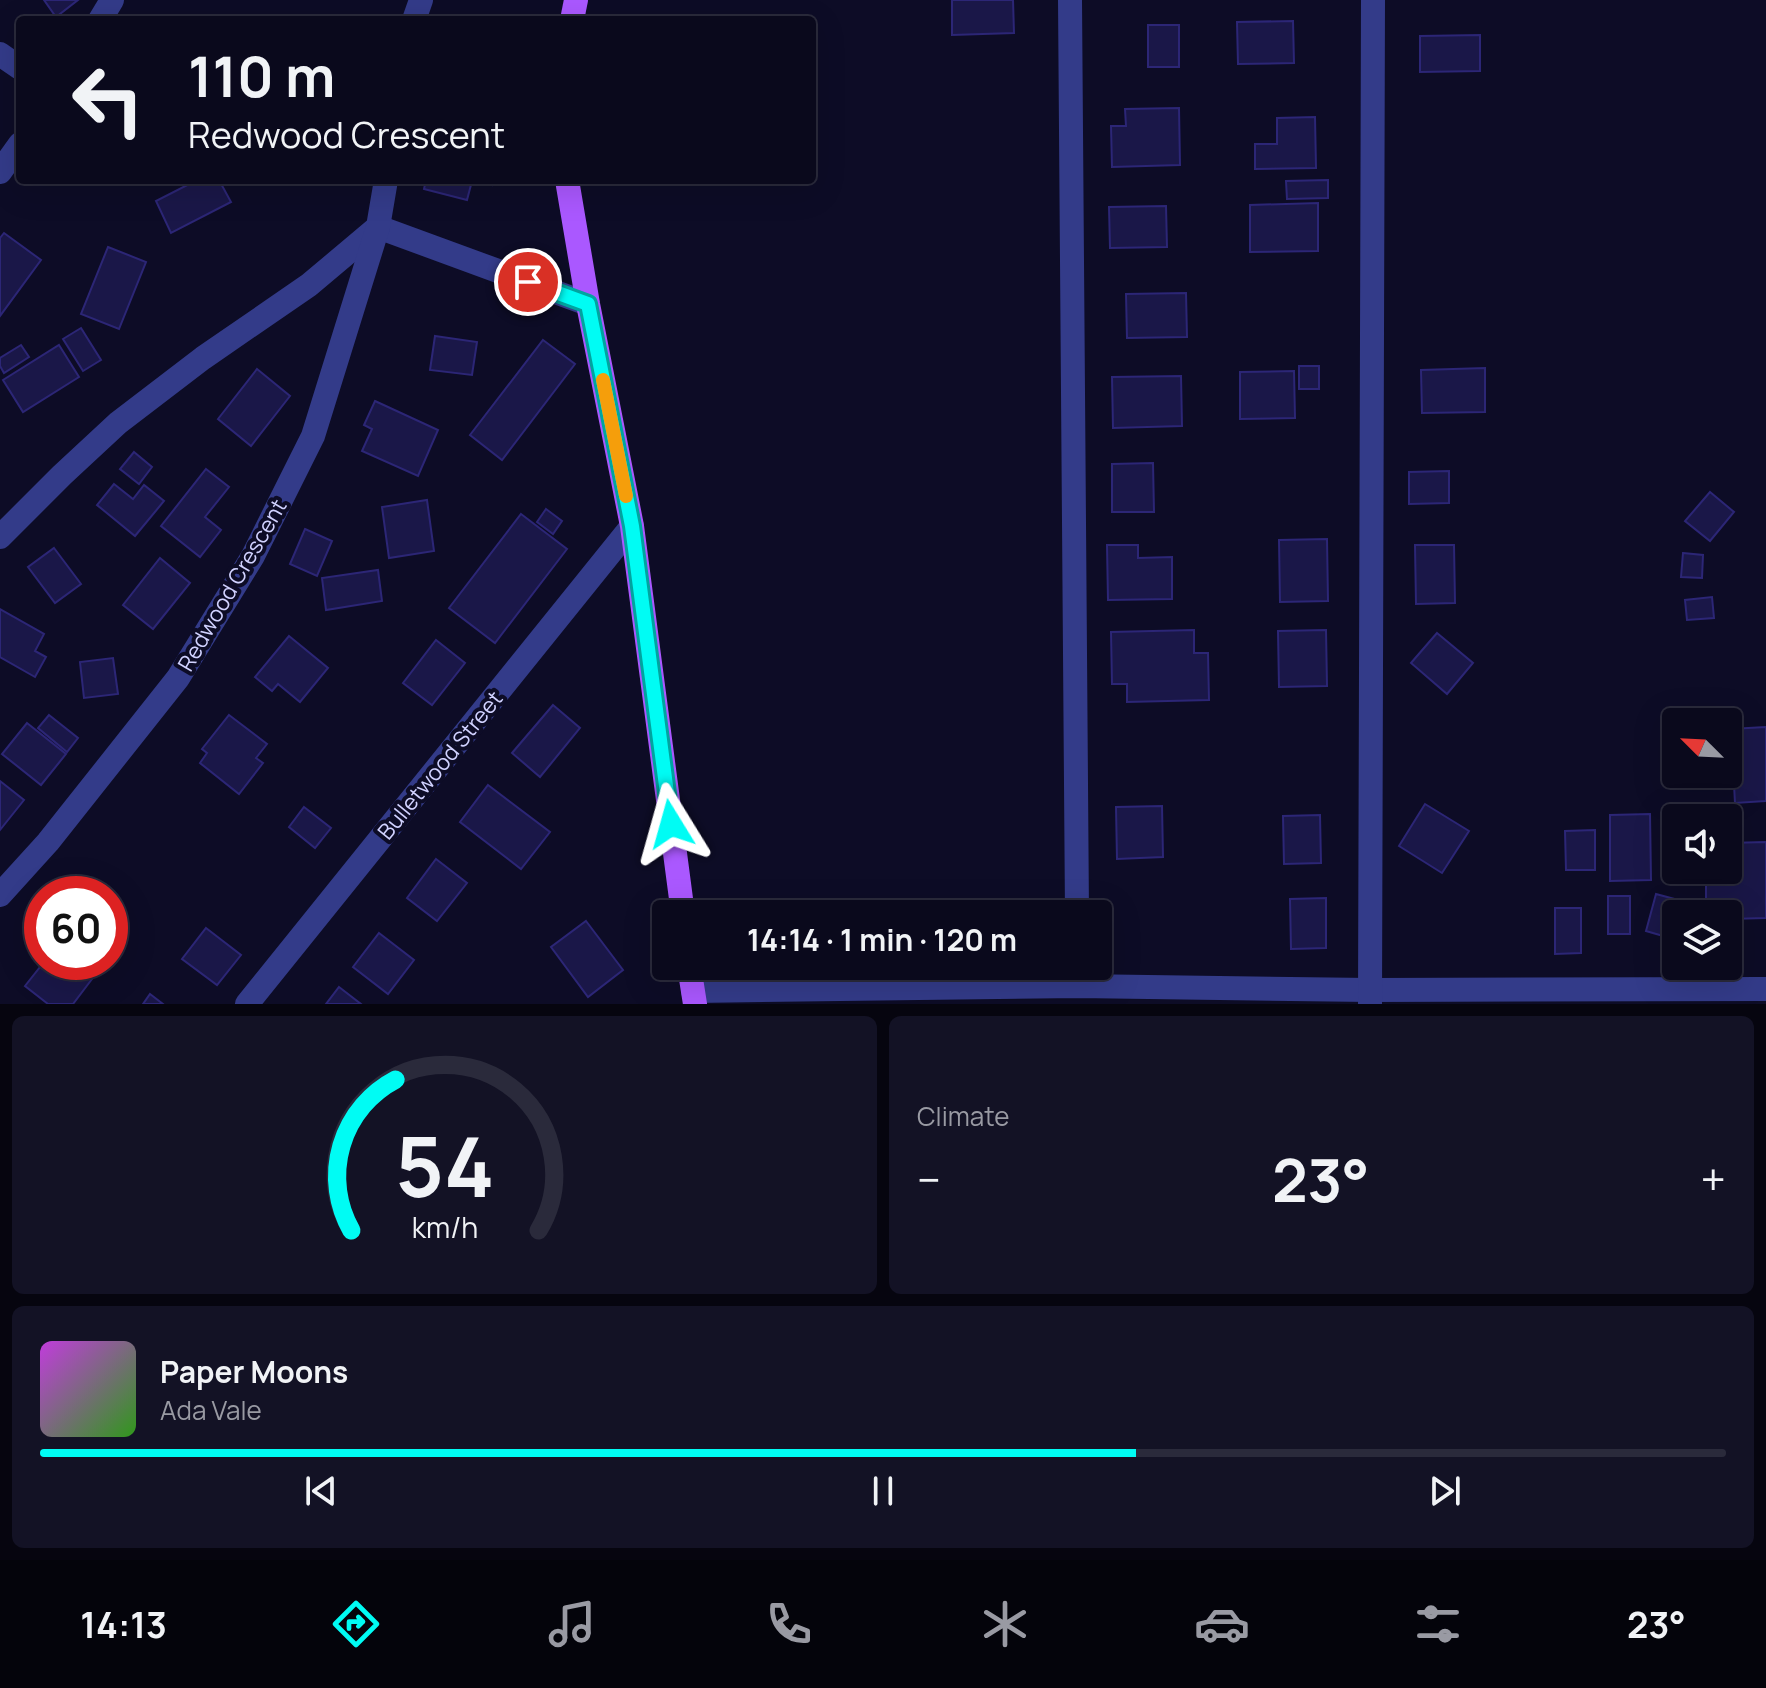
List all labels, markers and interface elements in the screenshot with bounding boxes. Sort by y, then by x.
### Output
text: 110 m [188,37,335,114]
icon: left [56,48,160,152]
text: Redwood Crescent [188,110,505,159]
pin [494,248,562,316]
icon: arrive [506,260,550,304]
street label: Redwood Crescent [171,493,294,676]
street label: Bulletwood Street [371,684,509,846]
north arrow [1662,708,1742,788]
map controls [1662,708,1742,980]
position arrow [629,782,713,866]
button: sound [1662,804,1742,884]
speed limit sign: 60 [24,876,128,980]
button: layers [1662,900,1742,980]
text: 14:14 · 1 min · 120 m [747,919,1017,960]
text: Climate [917,1098,1009,1134]
text: 54 [395,1108,494,1222]
text: 23° [1272,1138,1370,1220]
text: − [917,1149,941,1209]
text: + [1701,1149,1726,1209]
text: km/h [411,1208,478,1247]
text: Paper Moons [160,1351,348,1392]
text: Ada Vale [160,1392,262,1428]
icon: previous [299,1469,343,1513]
icon: pause [861,1469,905,1513]
icon: next [1423,1469,1467,1513]
icon: directions [328,1596,384,1652]
icon: music [544,1596,600,1652]
icon: phone [761,1596,817,1652]
icon: climate [977,1596,1033,1652]
icon: car [1194,1596,1250,1652]
icon: filters [1410,1596,1466,1652]
text: 14:13 [80,1600,167,1649]
text: 23° [1627,1600,1686,1649]

